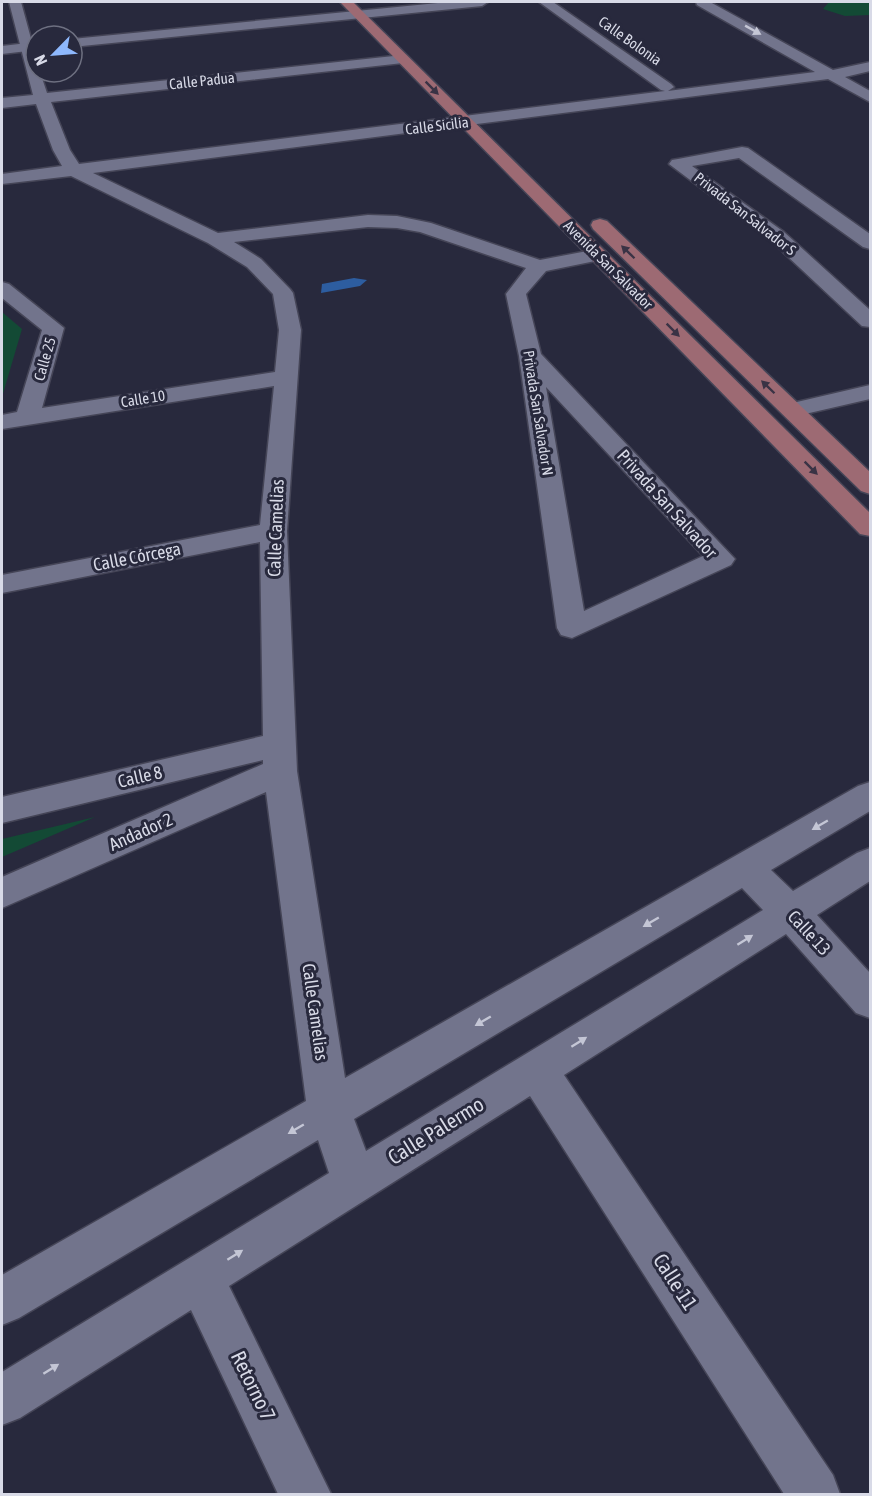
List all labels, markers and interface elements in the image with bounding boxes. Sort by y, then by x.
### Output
street label: Calle Bolonia [595,13,665,69]
north arrow [24,24,84,84]
one-way arrow [745,25,762,35]
text: N [30,52,51,68]
street label: Calle Padua [168,69,236,92]
one-way arrow [424,80,438,94]
street label: Calle Sicilia [404,113,470,138]
street label: Privada San Salvador S [691,169,799,258]
street label: Avenida San Salvador [560,217,657,313]
one-way arrow [621,245,635,259]
one-way arrow [666,322,680,336]
street label: Calle 25 [30,335,59,383]
street label: Privada San Salvador N [520,349,557,477]
one-way arrow [761,381,776,394]
street label: Calle 10 [120,387,166,410]
street label: Privada San Salvador [613,445,722,563]
one-way arrow [803,460,817,474]
street label: Calle Camelias [263,479,288,577]
street label: Calle Córcega [91,538,183,575]
street label: Calle 8 [116,761,164,792]
street label: Andador 2 [106,808,176,855]
one-way arrow [812,819,828,830]
street label: Calle 13 [783,906,835,959]
one-way arrow [643,917,659,928]
one-way arrow [737,934,753,945]
street label: Calle Camelias [298,962,333,1062]
one-way arrow [475,1015,491,1026]
one-way arrow [571,1037,588,1048]
street label: Calle Palermo [383,1091,488,1169]
one-way arrow [288,1124,304,1135]
street label: Calle 11 [649,1249,703,1314]
one-way arrow [227,1250,243,1261]
street label: Retorno 7 [227,1347,281,1424]
one-way arrow [43,1363,59,1374]

